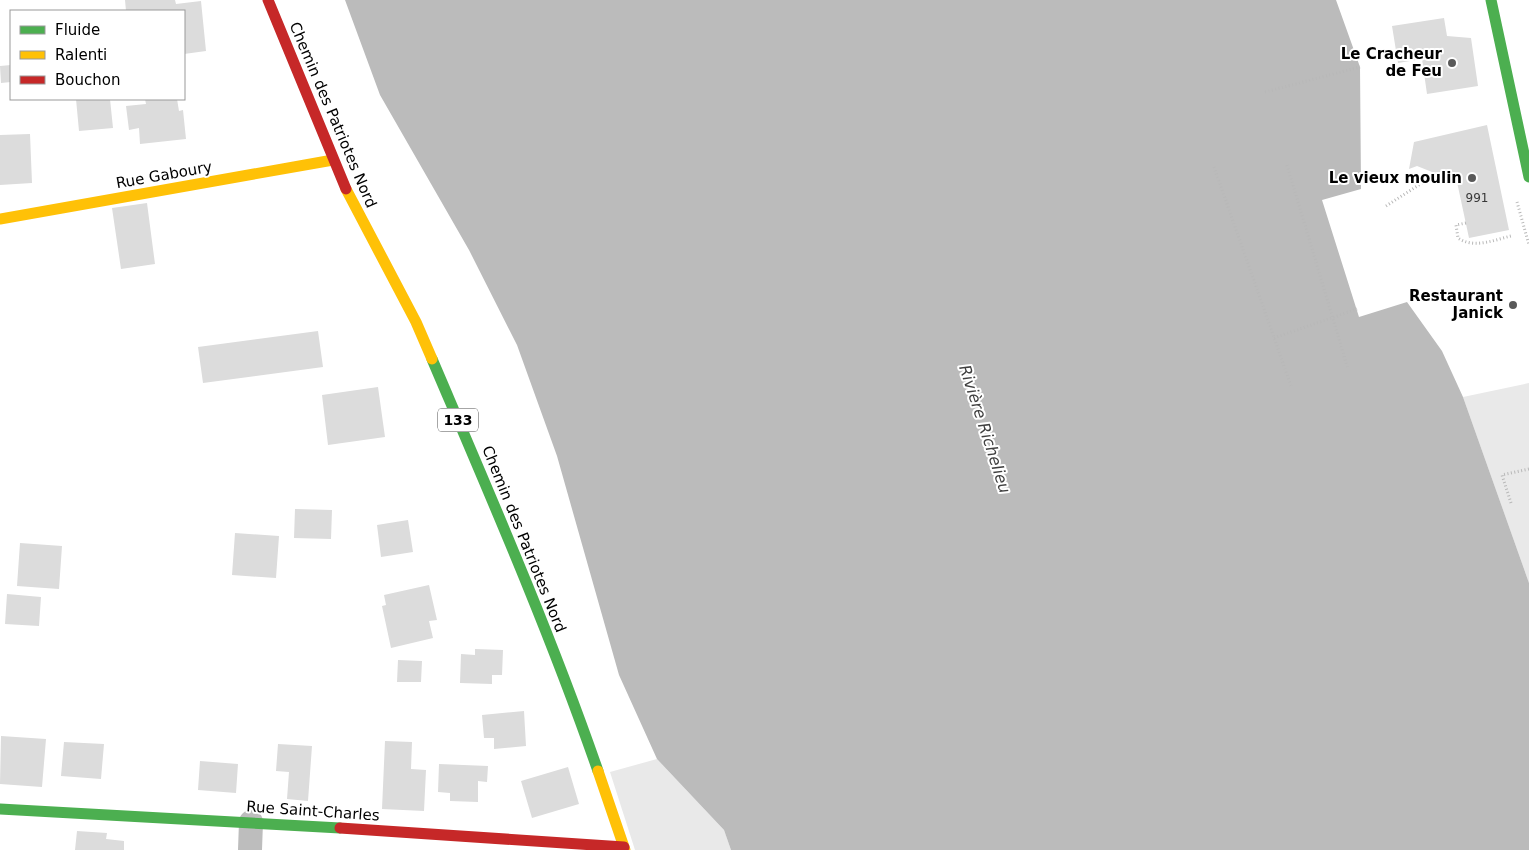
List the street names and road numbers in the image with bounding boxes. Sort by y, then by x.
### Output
street label: Chemin des Patriotes Nord [286,19,380,211]
street label: Rue Gaboury [115,158,214,192]
road number: 133 [438,408,478,432]
street label: Chemin des Patriotes Nord [478,443,570,635]
street label: Rue Saint-Charles [246,797,380,825]

